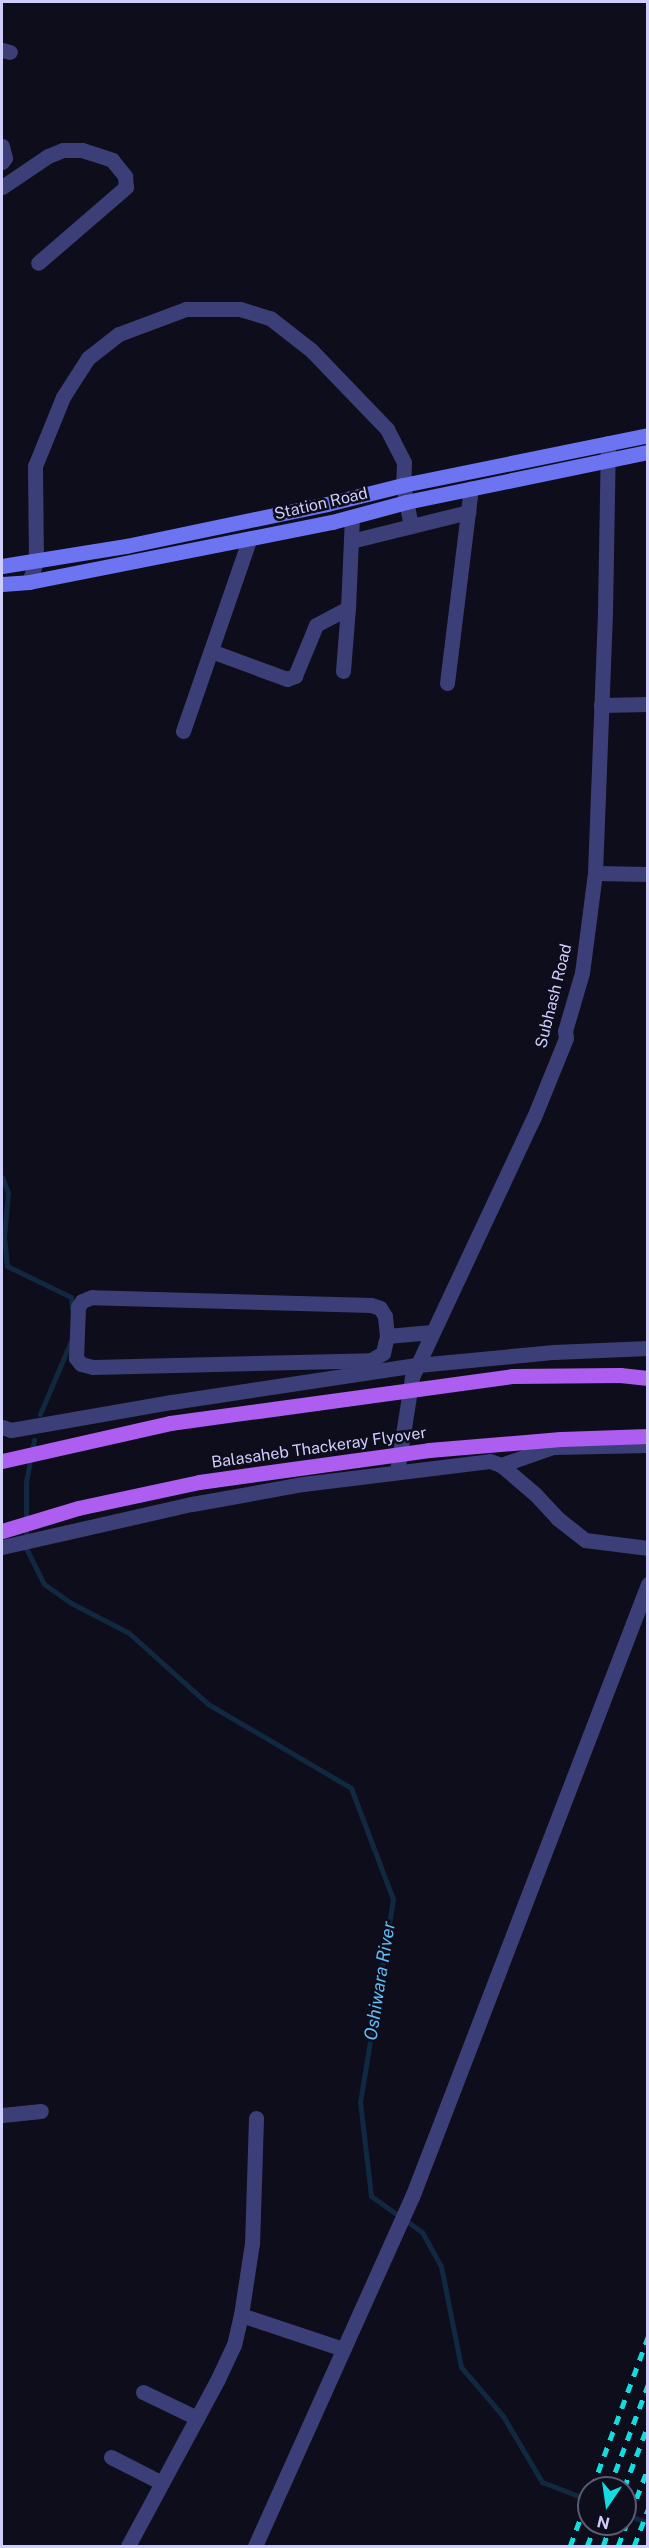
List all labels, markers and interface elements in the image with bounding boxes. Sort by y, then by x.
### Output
street label: Station Road [272,484,370,524]
street label: Subhash Road [532,942,576,1050]
street label: Balasaheb Thackeray Flyover [210,1423,428,1473]
water label: Oshiwara River [360,1920,400,2042]
north arrow [577,2476,637,2536]
text: N [595,2511,612,2533]

